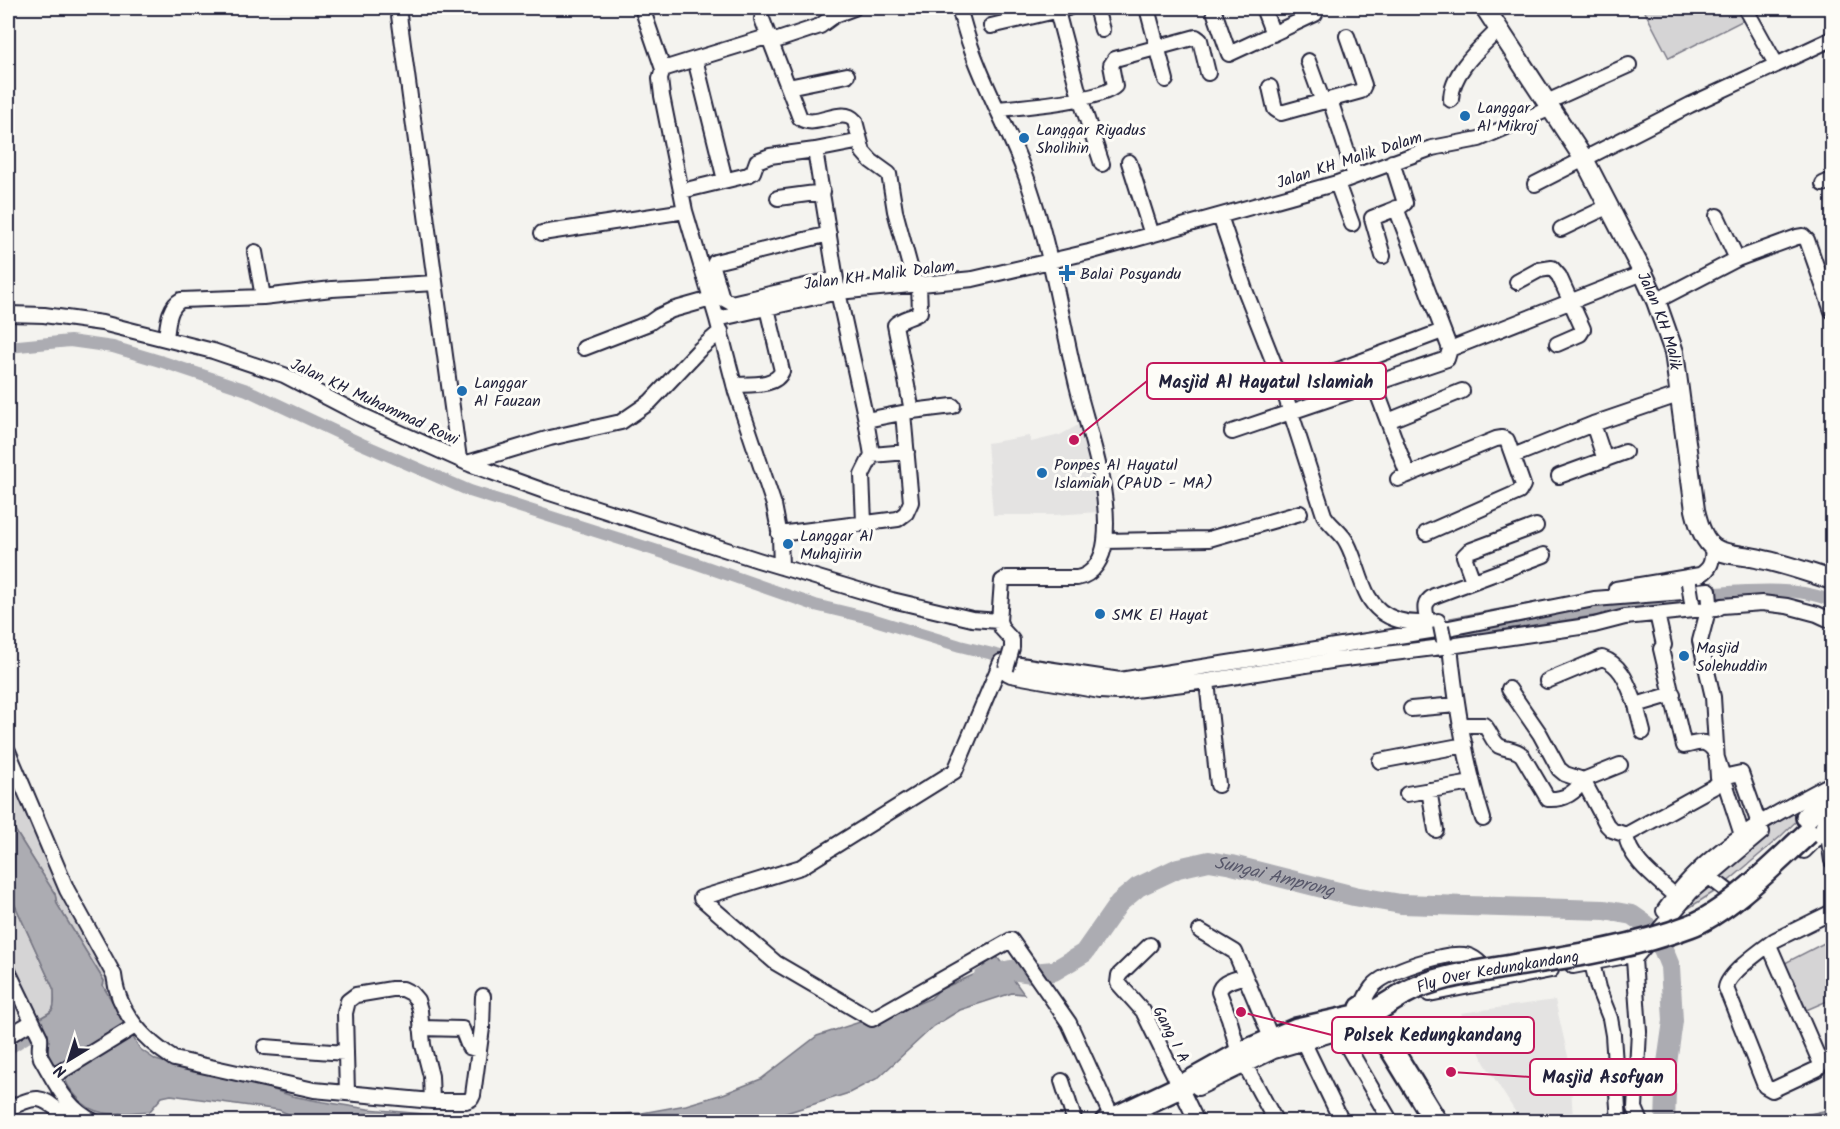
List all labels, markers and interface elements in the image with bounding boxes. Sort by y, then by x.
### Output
place label: Langgar Al Mikroj [1477,96,1539,139]
marker: Langgar Al Mikroj [1458,109,1472,123]
place label: Langgar Riyadus Sholihin [1036,118,1146,161]
street label: Jalan KH Malik Dalam [1273,125,1426,196]
marker: Langgar Riyadus Sholihin [1017,131,1031,145]
street label: Jalan KH Malik Dalam [802,254,956,297]
place label: Balai Posyandu [1080,262,1182,287]
marker: Balai Posyandu [1058,264,1076,282]
street label: Jalan KH Malik [1630,268,1687,372]
street label: Jalan KH Muhammad Rowi [286,352,464,453]
callout: Masjid Al Hayatul Islamiah [1147,363,1386,399]
text: Masjid Al Hayatul Islamiah [1159,369,1373,398]
place label: Langgar Al Fauzan [474,371,541,414]
marker: Langgar Al Fauzan [455,384,469,398]
place label: Ponpes Al Hayatul Islamiah (PAUD - MA) [1054,453,1213,496]
marker: Ponpes Al Hayatul Islamiah (PAUD - MA) [1035,466,1049,480]
place label: Langgar Al Muhajirin [800,524,873,567]
marker: Langgar Al Muhajirin [781,537,795,551]
place label: SMK El Hayat [1112,603,1209,628]
marker: SMK El Hayat [1093,607,1107,621]
place label: Masjid Solehuddin [1696,636,1767,679]
marker: Masjid Solehuddin [1677,649,1691,663]
water label: Sungai Amprong [1212,849,1339,907]
street label: Fly Over Kedungkandang [1413,944,1581,1000]
street label: Gang I A [1146,1002,1196,1068]
callout: Polsek Kedungkandang [1332,1017,1534,1053]
text: Polsek Kedungkandang [1344,1022,1522,1051]
north arrow [39,1030,99,1090]
text: N [49,1058,72,1084]
callout: Masjid Asofyan [1530,1059,1676,1095]
text: Masjid Asofyan [1542,1064,1664,1093]

